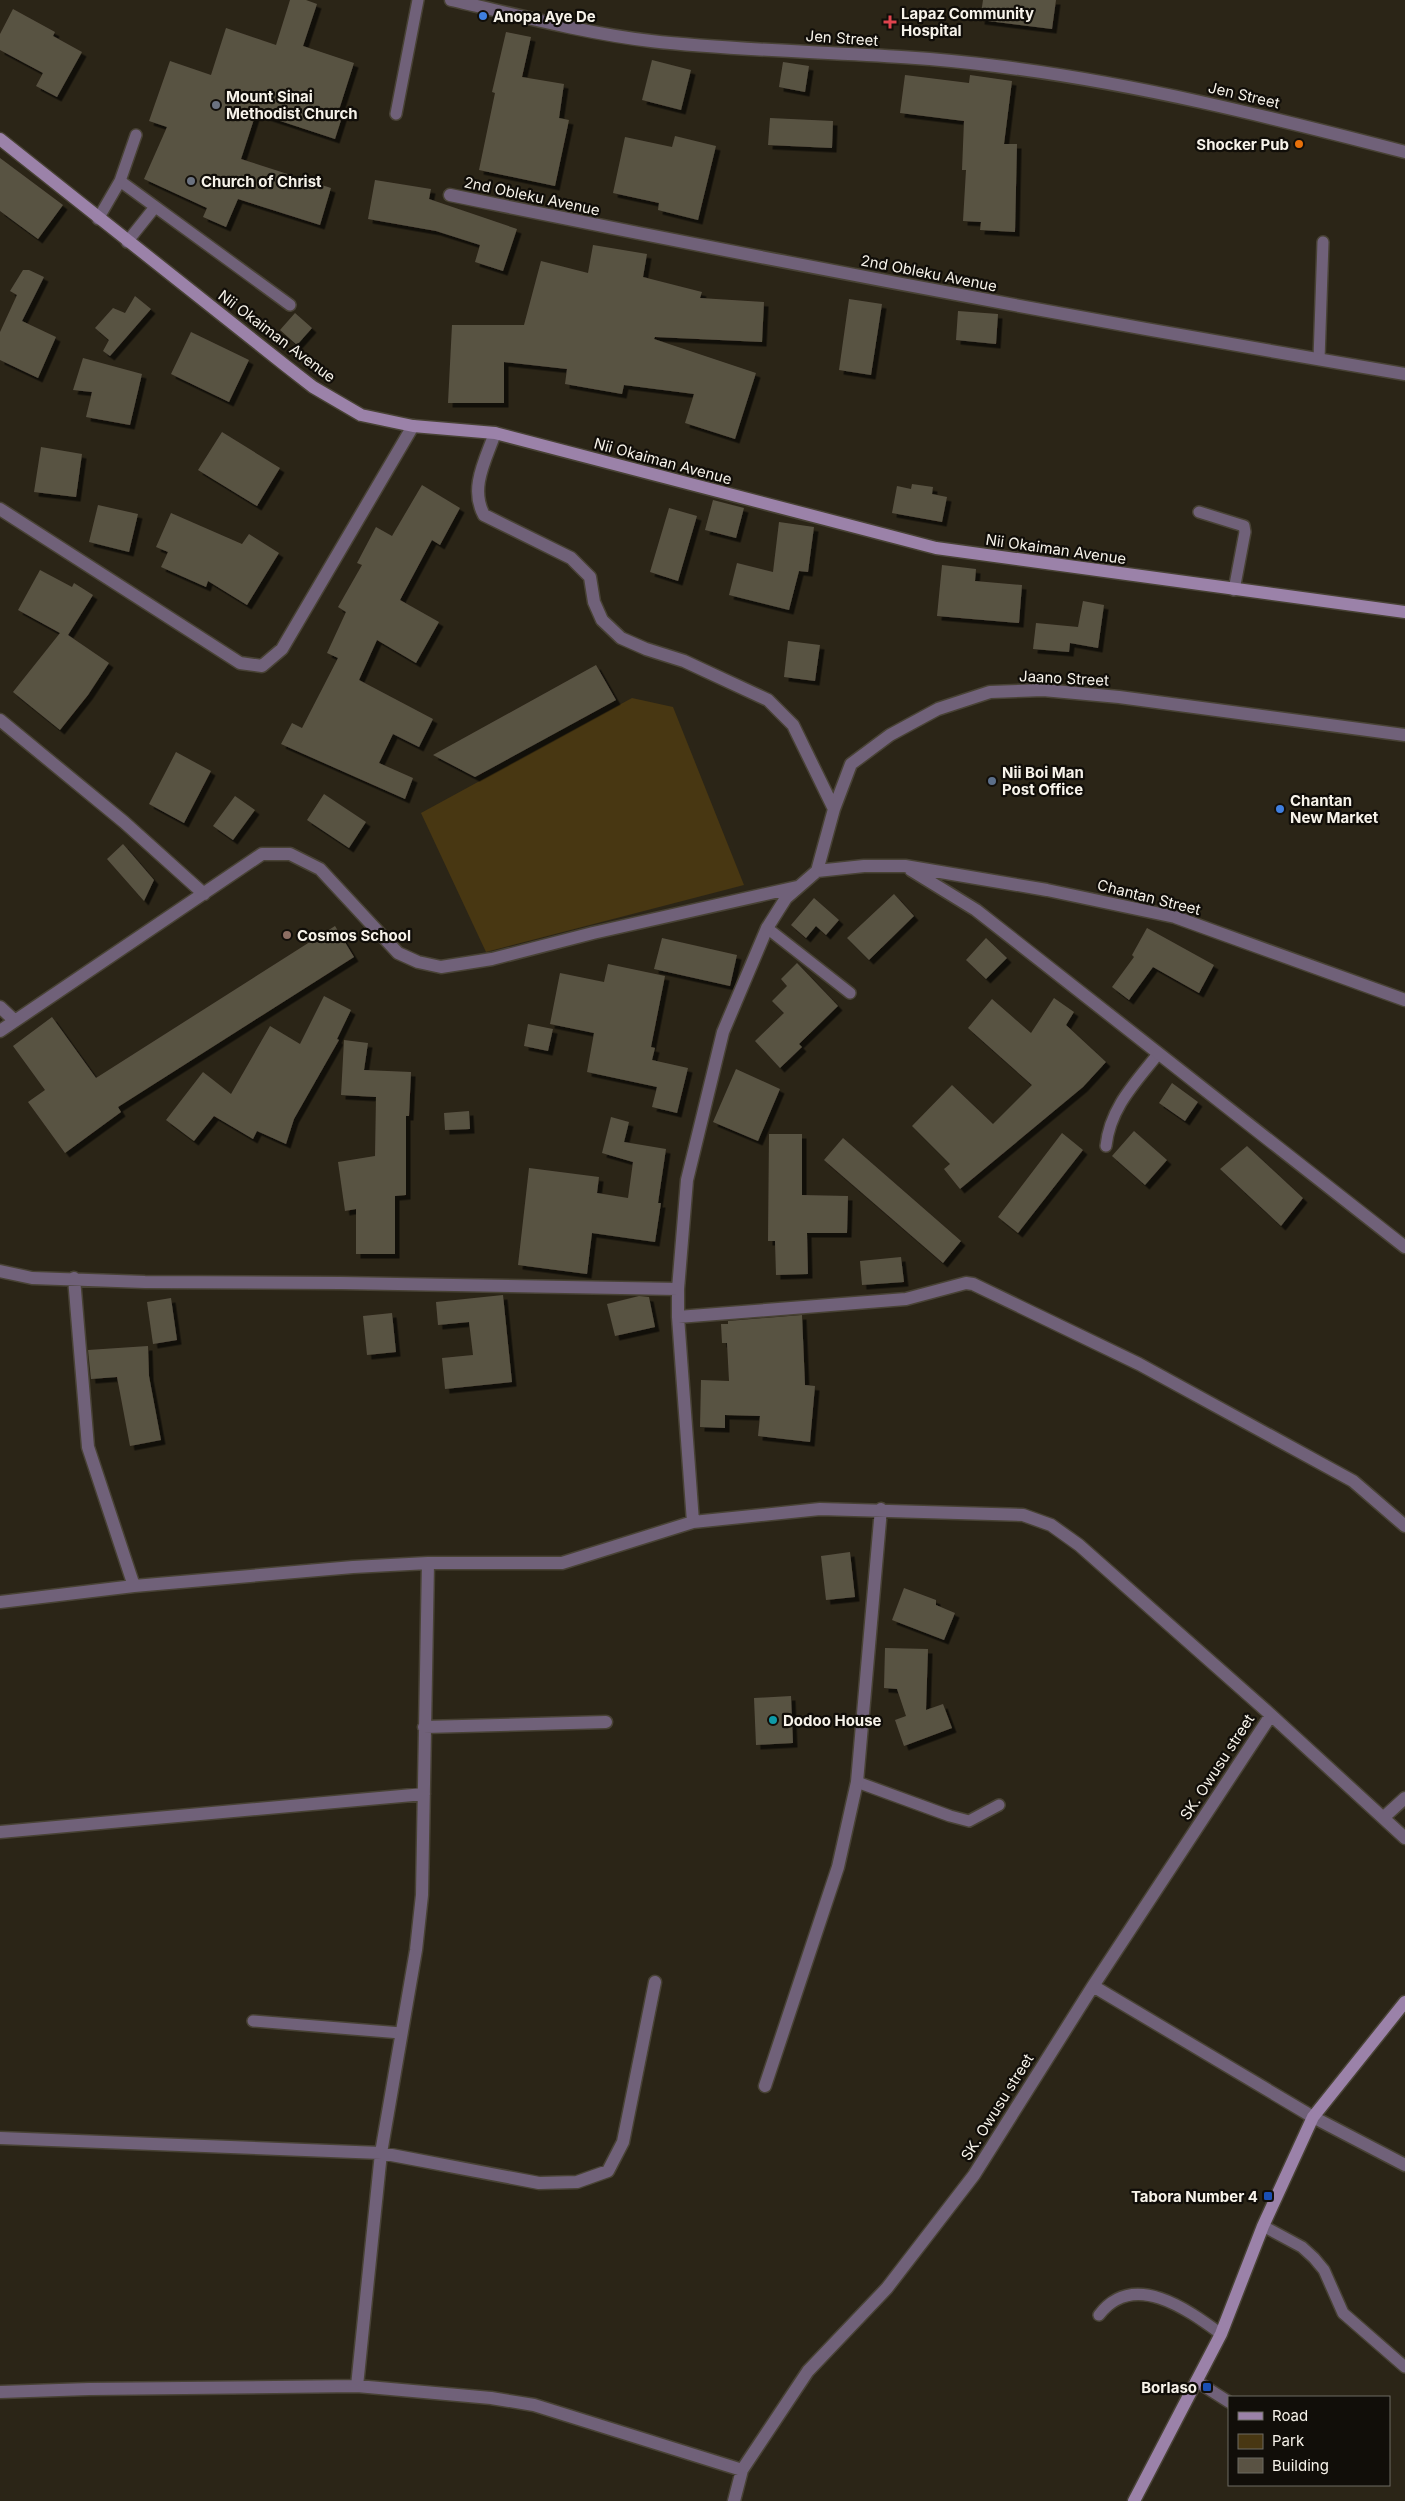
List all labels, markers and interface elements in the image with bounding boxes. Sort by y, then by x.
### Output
place label: Lapaz Community Hospital [901,4,1034,40]
place label: Anopa Aye De [493,7,596,26]
marker: Anopa Aye De [477,10,489,22]
marker: Lapaz Community Hospital [883,15,897,29]
street label: Jen Street [805,26,879,50]
street label: Jen Street [1206,78,1282,112]
place label: Mount Sinai Methodist Church [226,87,358,123]
marker: Mount Sinai Methodist Church [210,99,222,111]
place label: Shocker Pub [1196,135,1289,154]
marker: Shocker Pub [1293,138,1305,150]
place label: Church of Christ [201,172,322,191]
street label: 2nd Obleku Avenue [462,172,602,220]
marker: Church of Christ [185,175,197,187]
street label: 2nd Obleku Avenue [859,250,999,296]
street label: Nii Okaiman Avenue [215,286,339,386]
street label: Nii Okaiman Avenue [592,433,734,489]
street label: Nii Okaiman Avenue [984,530,1128,568]
street label: Jaano Street [1019,666,1109,690]
place label: Nii Boi Man Post Office [1002,763,1084,799]
marker: Nii Boi Man Post Office [986,775,998,787]
place label: Chantan New Market [1290,791,1379,827]
marker: Chantan New Market [1274,803,1286,815]
street label: Chantan Street [1095,875,1203,919]
place label: Cosmos School [297,926,411,945]
marker: Cosmos School [281,929,293,941]
street label: SK. Owusu street [1176,1710,1258,1824]
place label: Dodoo House [783,1711,882,1730]
marker: Dodoo House [767,1714,779,1726]
street label: SK. Owusu street [956,2050,1038,2164]
place label: Tabora Number 4 [1131,2187,1258,2206]
marker: Tabora Number 4 [1262,2190,1274,2202]
place label: Borlaso [1141,2378,1197,2397]
marker: Borlaso [1201,2381,1213,2393]
legend [1228,2396,1390,2486]
text: Road [1272,2406,1308,2425]
text: Park [1272,2431,1305,2450]
text: Building [1272,2456,1329,2475]

